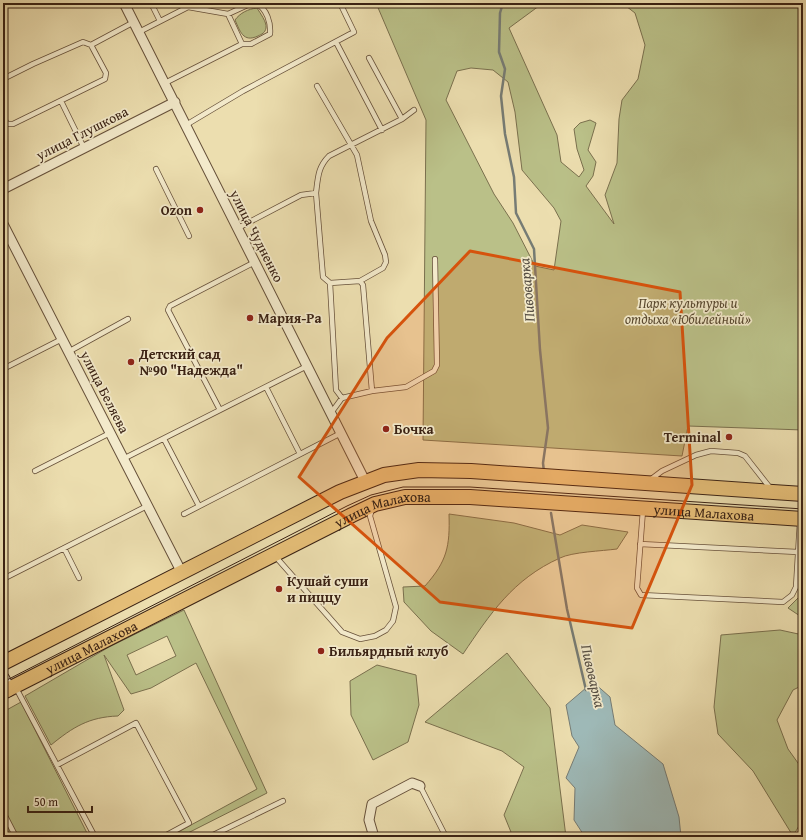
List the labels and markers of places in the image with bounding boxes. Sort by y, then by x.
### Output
place label: Ozon [161,200,193,220]
marker: Ozon [195,205,205,215]
place label: Мария-Ра [258,308,322,328]
marker: Мария-Ра [245,313,255,323]
place label: Детский сад №90 "Надежда" [138,344,243,380]
marker: Детский сад №90 "Надежда" [126,357,136,367]
place label: Бочка [394,419,434,439]
marker: Бочка [381,424,391,434]
place label: Terminal [664,427,722,447]
marker: Terminal [724,432,734,442]
place label: Кушай суши и пиццу [287,571,368,607]
marker: Кушай суши и пиццу [274,584,284,594]
place label: Бильярдный клуб [329,641,449,661]
marker: Бильярдный клуб [316,646,326,656]

